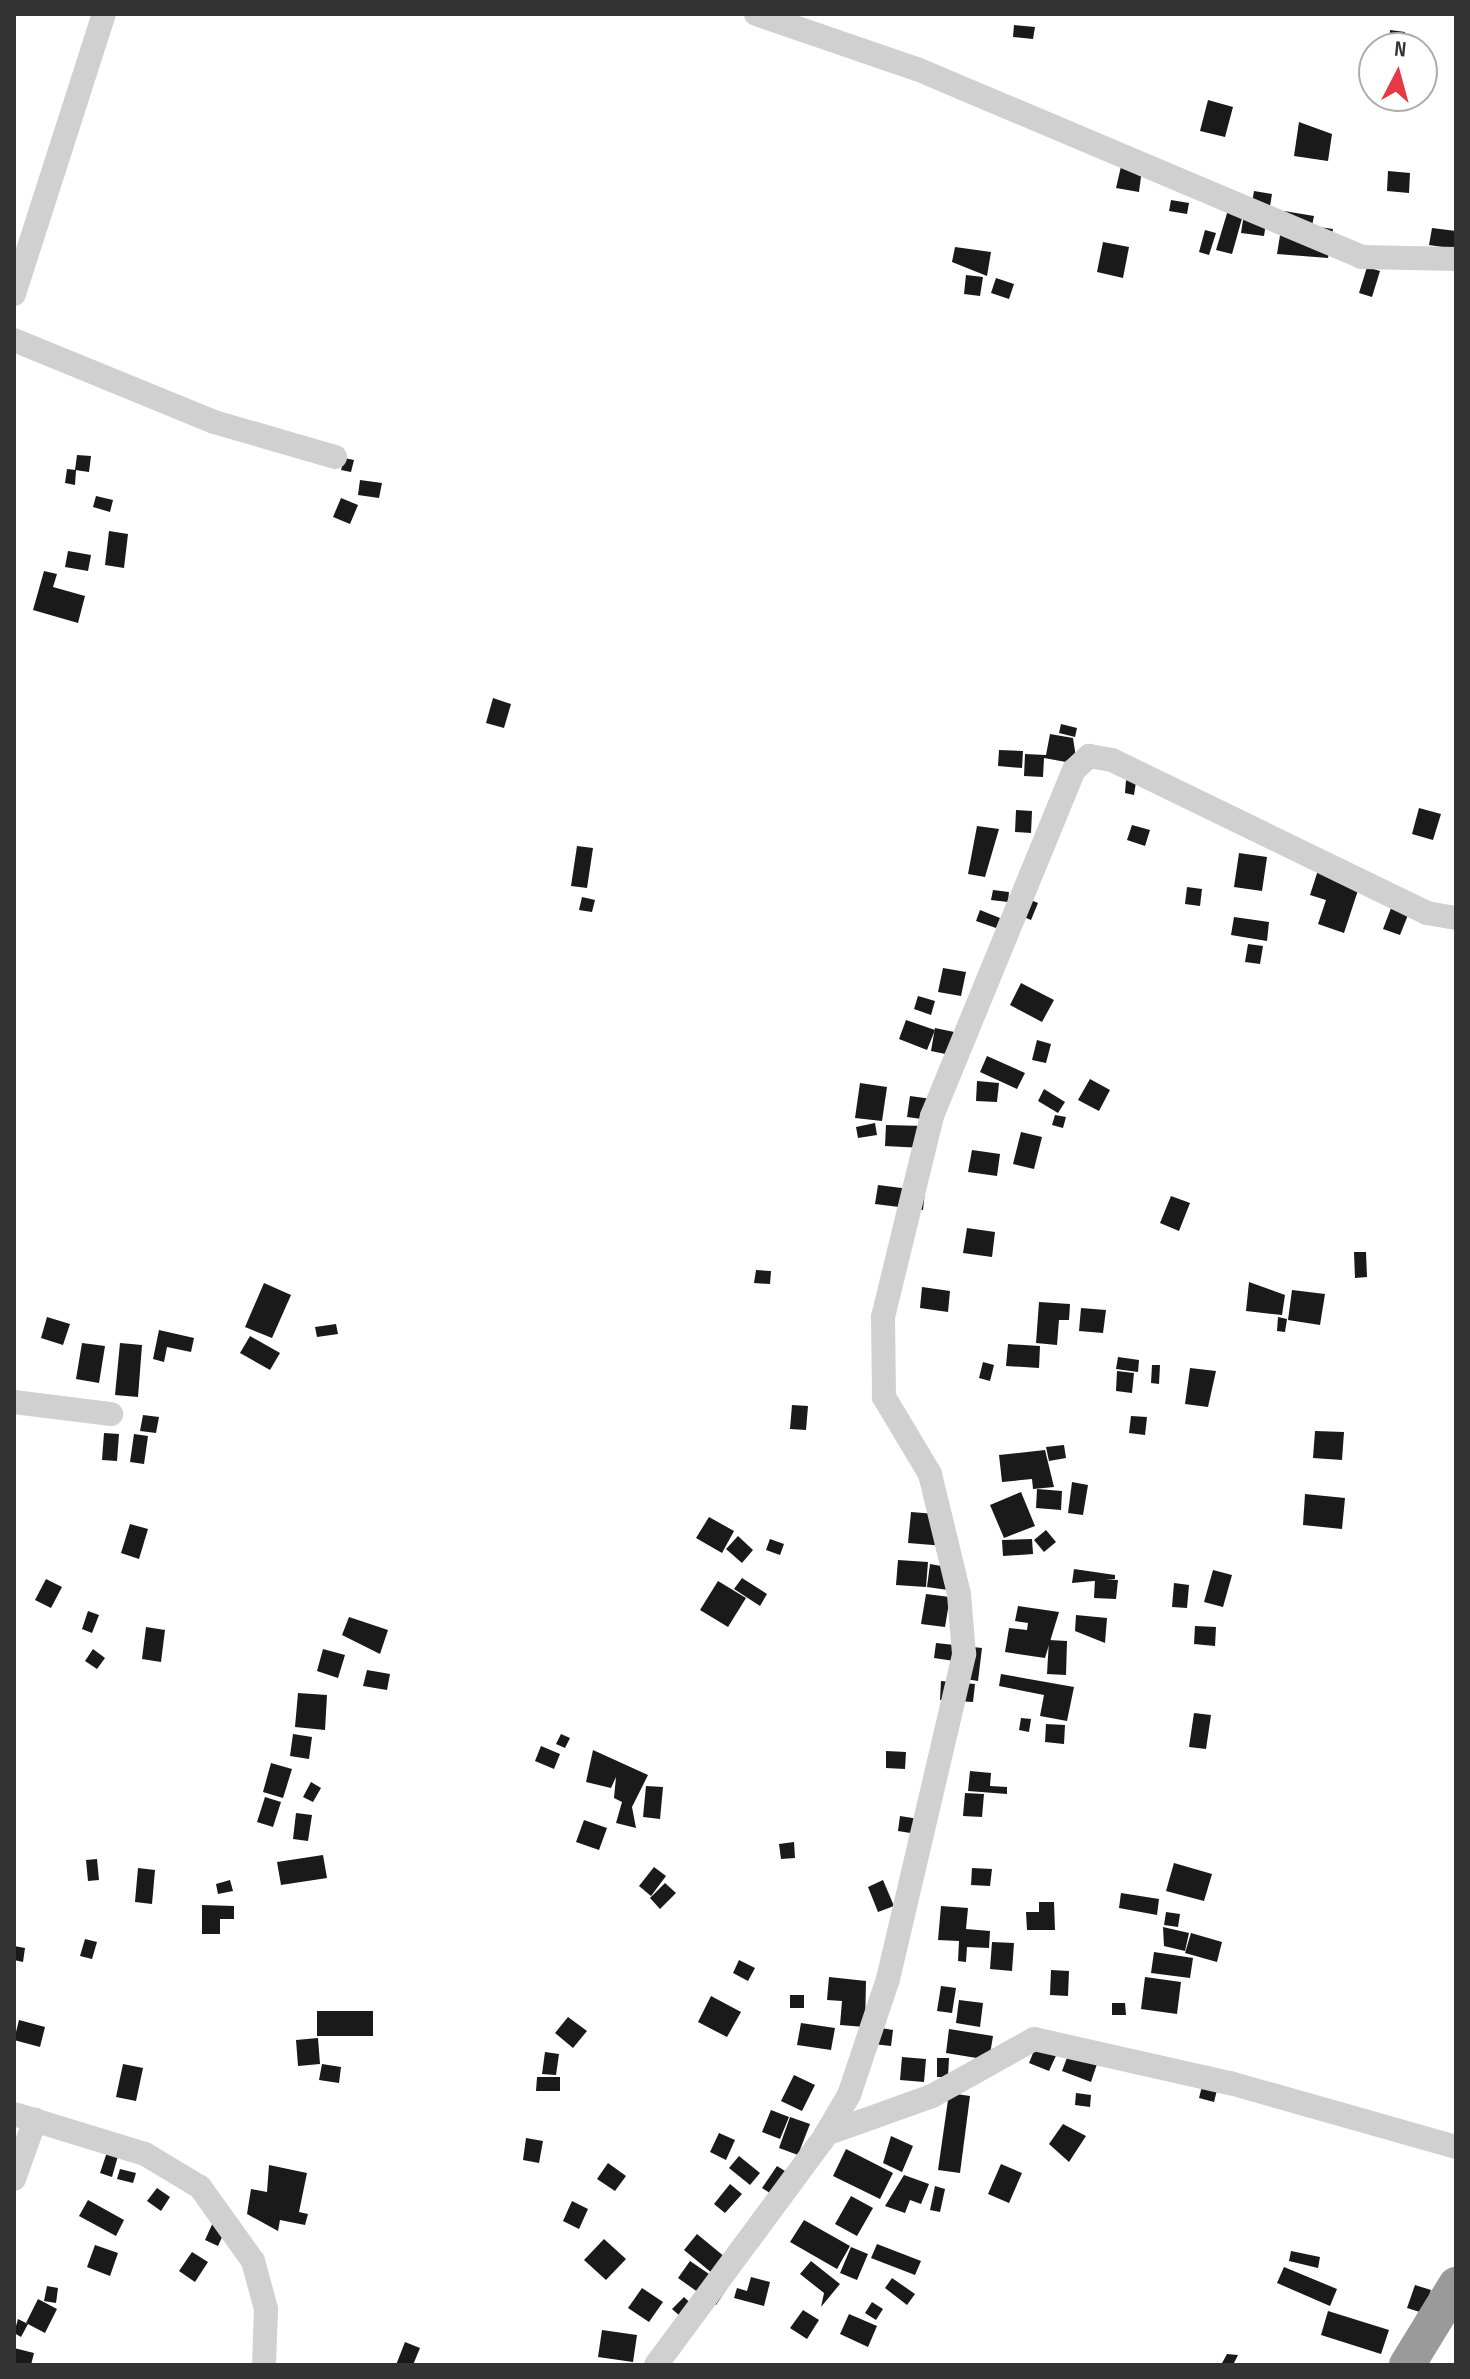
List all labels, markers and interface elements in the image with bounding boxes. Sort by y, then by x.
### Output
north arrow [1358,32,1438,112]
text: N [1393,36,1408,64]

